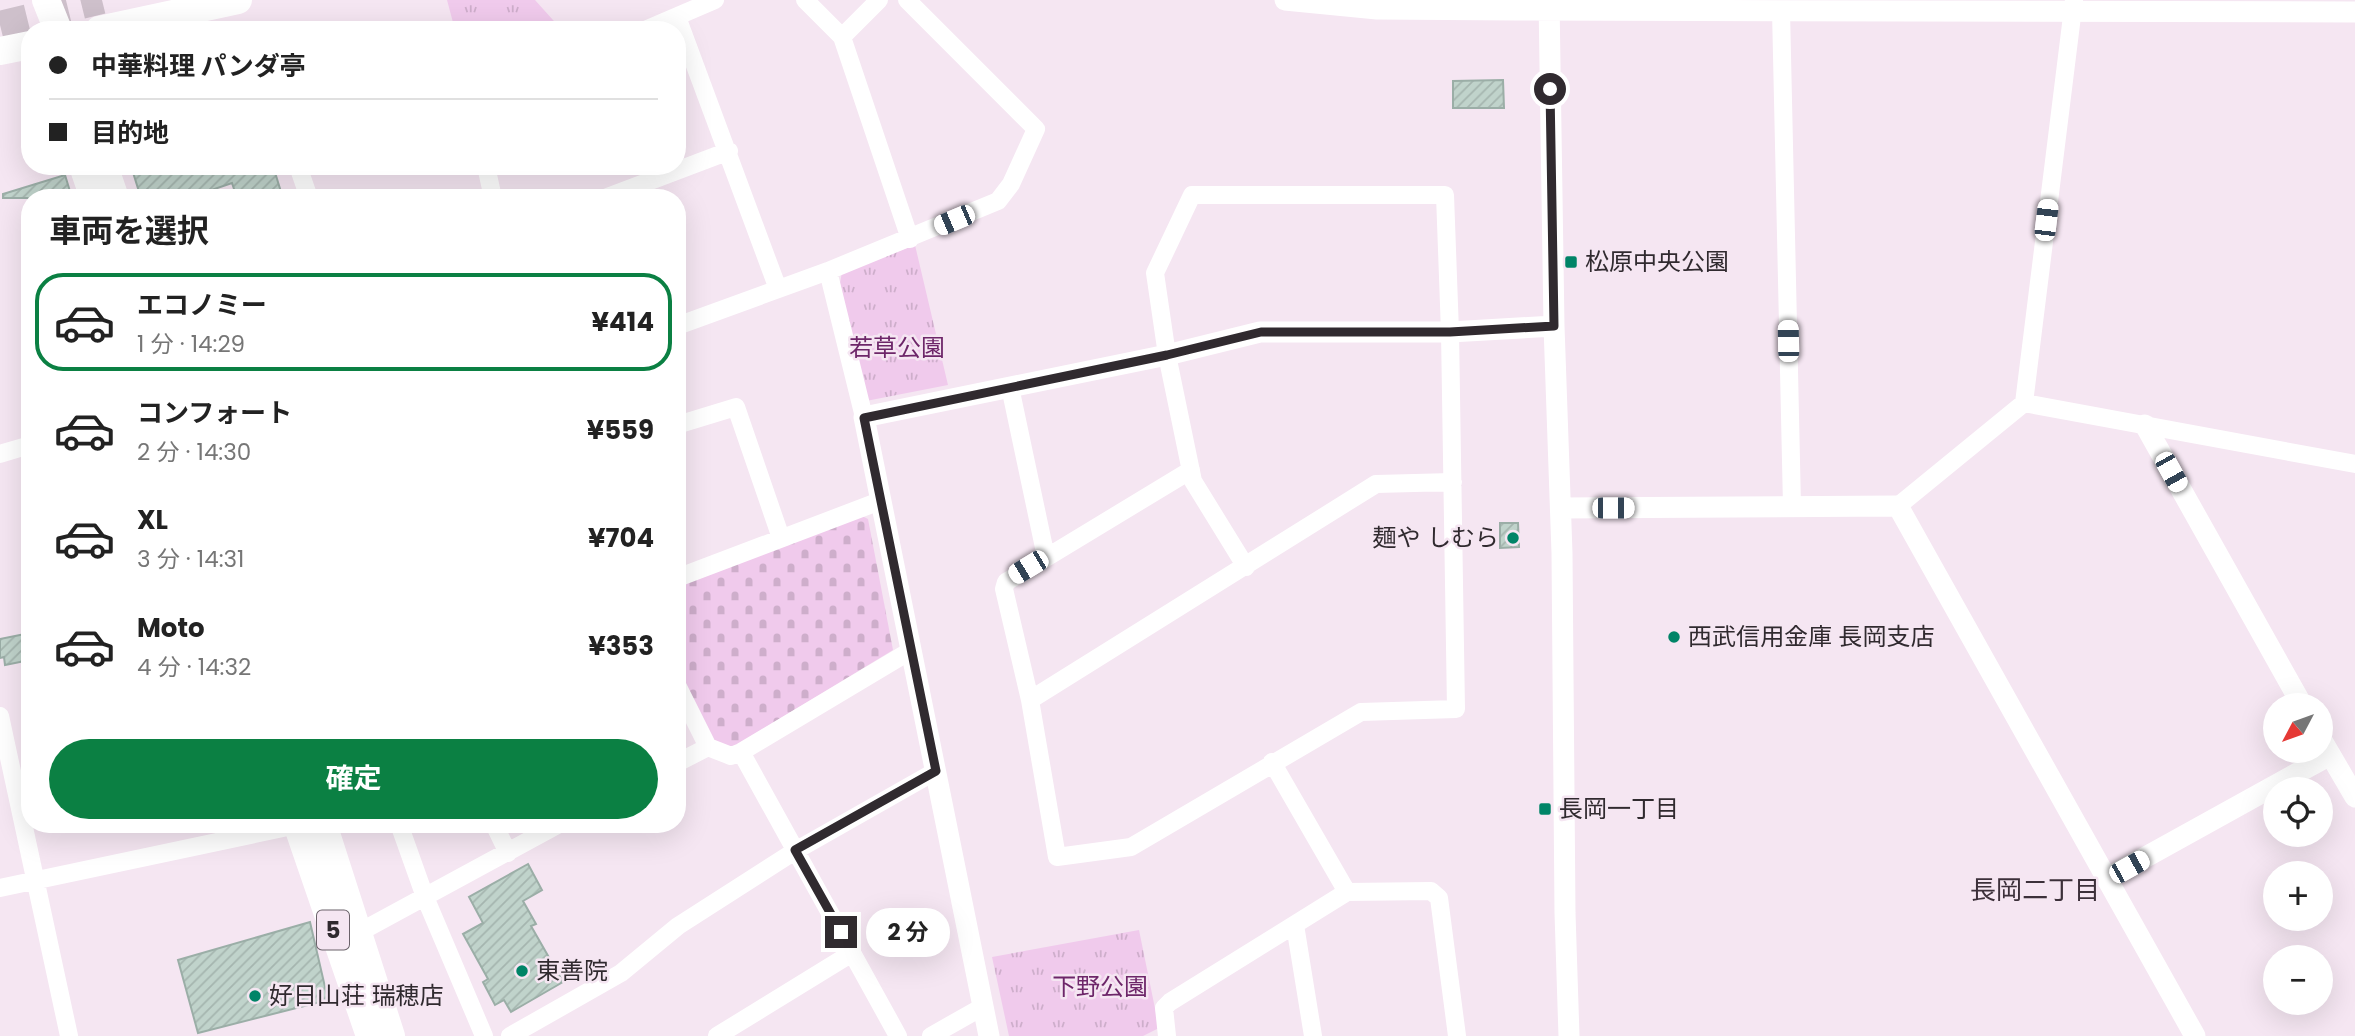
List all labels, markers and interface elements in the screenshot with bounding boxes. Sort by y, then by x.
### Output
text: 中華料理 パンダ亭 [91,48,306,84]
route start [1534,73,1566,105]
text: 目的地 [91,115,169,151]
car [2034,198,2059,242]
car [931,202,978,238]
text: 車両を選択 [49,208,209,253]
place label: 松原中央公園 [1585,245,1729,278]
marker: 松原中央公園 [1563,254,1579,270]
text: エコノミー [137,287,267,323]
icon: car [53,291,116,354]
text: ¥414 [592,304,654,340]
car [1778,320,1799,362]
text: 1 分 · 14:29 [137,328,245,360]
park label: 若草公園 [849,331,945,364]
text: コンフォート [137,395,292,431]
icon: car [53,399,116,462]
text: ¥559 [587,412,654,448]
text: 2 分 · 14:30 [137,436,251,468]
car [2152,449,2191,495]
car [1593,498,1635,519]
text: XL [137,502,168,538]
icon: car [53,507,116,570]
text: ¥704 [588,520,654,556]
place label: 麺や しむら [1373,521,1499,554]
marker: 麺や しむら [1505,530,1521,546]
text: 3 分 · 14:31 [137,543,244,575]
car [1005,547,1052,587]
text: Moto [137,610,205,646]
icon: car [53,615,116,678]
place label: 西武信用金庫 長岡支店 [1688,620,1934,653]
text: ¥353 [588,628,654,664]
marker: 西武信用金庫 長岡支店 [1666,629,1682,645]
text: 4 分 · 14:32 [137,651,251,683]
north arrow [2263,693,2333,763]
map controls [2263,693,2333,1015]
button: 確定 [49,739,658,819]
button: locate [2263,777,2333,847]
place label: 長岡一丁目 [1559,792,1679,825]
marker: 長岡一丁目 [1537,801,1553,817]
car [2106,848,2153,886]
button: + [2263,861,2333,931]
district label: 長岡二丁目 [1970,872,2100,908]
callout: 2 分 [866,908,950,956]
road number: 5 [317,911,349,950]
route end [825,916,857,948]
text: 2 分 [887,916,929,948]
button: − [2263,945,2333,1015]
place label: 東善院 [536,954,608,987]
marker: 東善院 [514,963,530,979]
park label: 下野公園 [1052,970,1148,1003]
place label: 好日山荘 瑞穂店 [269,979,443,1012]
marker: 好日山荘 瑞穂店 [247,988,263,1004]

